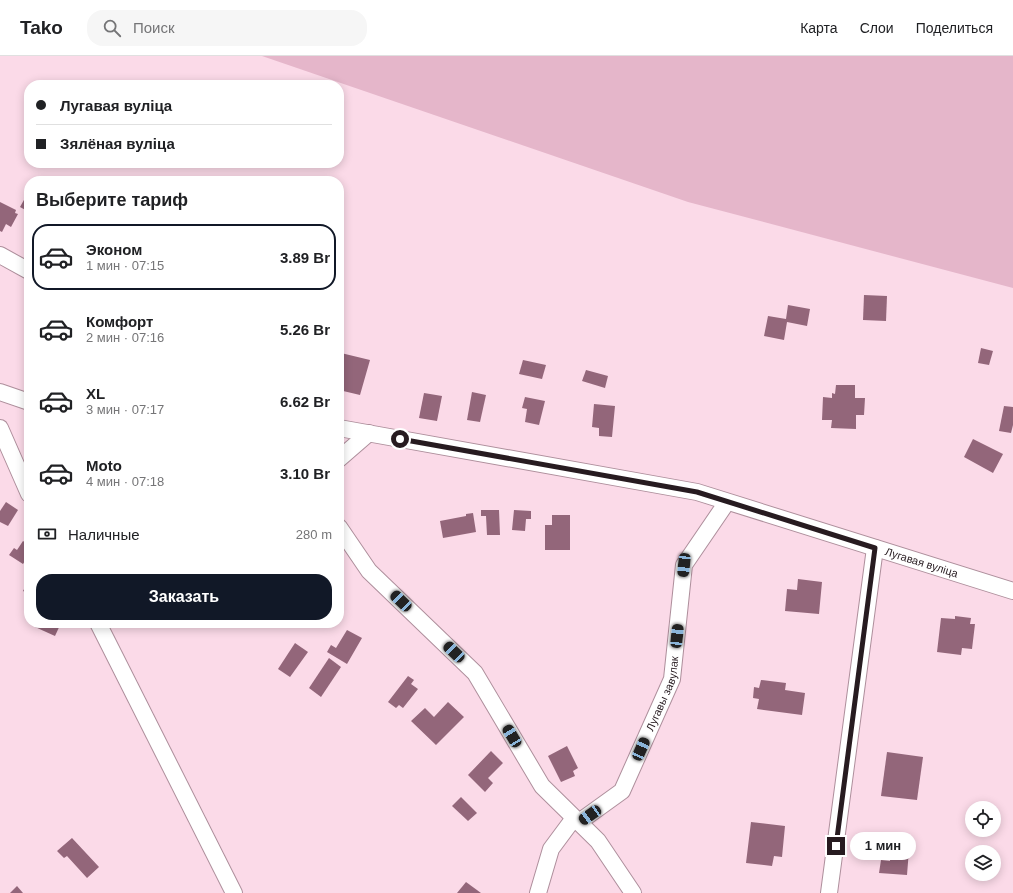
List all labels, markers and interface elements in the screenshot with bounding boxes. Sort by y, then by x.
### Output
search box [87,10,367,46]
text: Tako [20,17,63,38]
icon: search [101,17,123,39]
text: Поиск [133,19,175,36]
text: Карта [800,20,838,36]
text: Слои [860,20,894,36]
text: Поделиться [916,20,993,36]
text: Лугавая вуліца [60,97,172,114]
text: Зялёная вуліца [60,135,175,152]
text: Выберите тариф [36,190,188,210]
icon: car [38,239,74,275]
text: Эконом [86,241,142,258]
text: 3.89 Br [280,249,330,266]
text: 1 мин · 07:15 [86,258,164,273]
icon: car [38,311,74,347]
text: Комфорт [86,313,153,330]
text: 5.26 Br [280,321,330,338]
text: 2 мин · 07:16 [86,330,164,345]
icon: car [38,383,74,419]
text: XL [86,385,105,402]
text: 6.62 Br [280,393,330,410]
text: 3 мин · 07:17 [86,402,164,417]
route start [391,430,409,448]
icon: car [38,455,74,491]
text: Moto [86,457,122,474]
text: 3.10 Br [280,465,330,482]
text: 4 мин · 07:18 [86,474,164,489]
icon: cash [36,523,58,545]
text: Наличные [68,526,140,543]
text: 280 m [296,527,332,542]
street label: Лугавая вуліца [884,545,960,580]
car [677,552,691,578]
button: Заказать [36,574,332,620]
car [388,588,414,614]
car [670,623,684,649]
car [441,639,467,665]
street label: Лугавы завулак [644,655,680,733]
car [501,723,523,749]
car [631,736,651,762]
map controls [965,801,1001,881]
button: locate [965,801,1001,837]
car [577,803,603,827]
callout: 1 мин [850,832,916,860]
route end [827,837,845,855]
text: 1 мин [865,838,901,853]
button: layers [965,845,1001,881]

